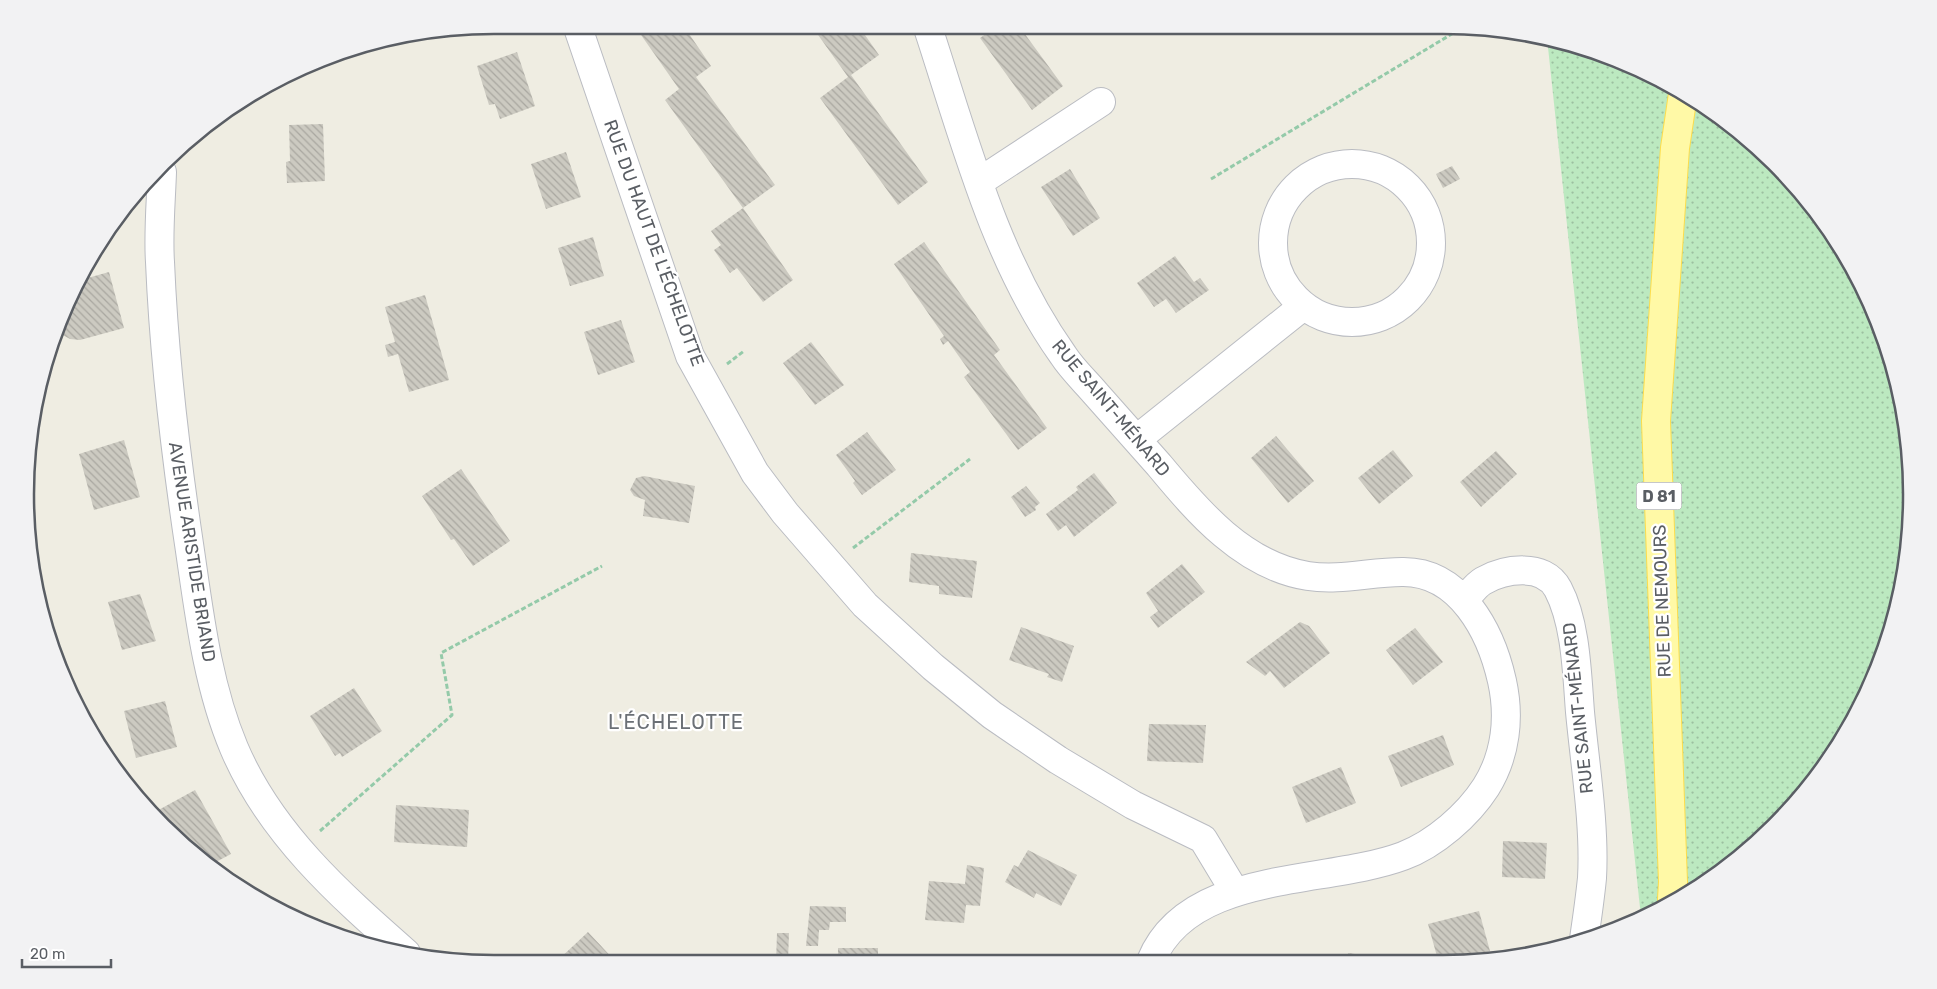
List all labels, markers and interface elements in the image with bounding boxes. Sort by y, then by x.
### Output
street label: RUE DU HAUT DE L'ÉCHELOTTE [599,117,709,369]
street label: RUE SAINT-MÉNARD [1047,335,1175,481]
street label: AVENUE ARISTIDE BRIAND [164,440,220,664]
road number: D 81 [1636,482,1682,510]
street label: RUE DE NEMOURS [1648,524,1676,678]
street label: RUE SAINT-MÉNARD [1558,621,1598,795]
district label: L'ÉCHELOTTE [608,710,744,734]
scale bar [22,936,111,968]
text: 20 m [30,945,65,963]

